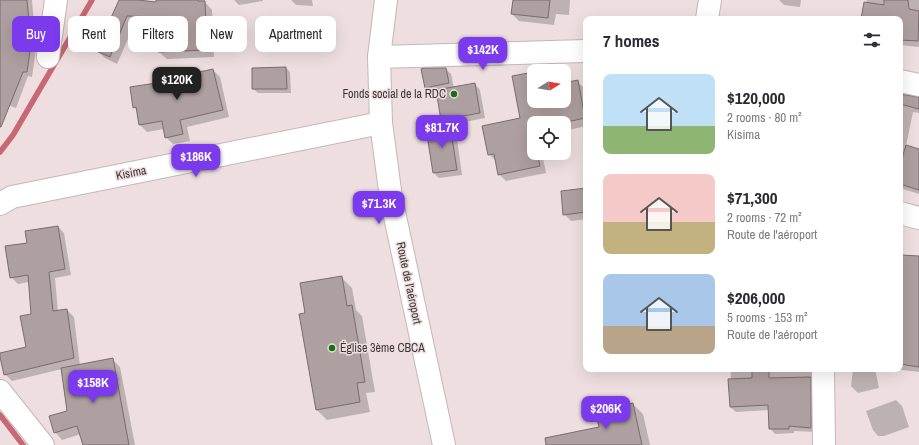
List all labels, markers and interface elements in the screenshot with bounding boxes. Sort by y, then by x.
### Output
chip: Buy [12,16,60,52]
chip: Rent [68,16,120,52]
chip: Filters [128,16,188,52]
chip: New [196,16,247,52]
chip: Apartment [255,16,336,52]
text: 7 homes [603,29,660,52]
icon: filters [861,29,883,51]
pin: $142K [455,37,511,71]
text: $142K [467,41,499,58]
north arrow [527,64,571,108]
map controls [527,64,571,160]
pin: $120K [149,67,205,101]
text: $120K [161,71,193,88]
place label: Fonds social de la RDC [343,86,446,102]
text: $120,000 [727,86,785,109]
marker: Fonds social de la RDC [449,89,459,99]
icon: home [635,90,683,138]
text: 2 rooms · 80 m² [727,109,802,126]
pin: $81.7K [409,115,475,149]
button: locate [527,116,571,160]
text: $81.7K [425,119,459,136]
text: Kisima [727,126,760,143]
pin: $186K [168,144,224,178]
text: $186K [180,148,212,165]
street label: Kisima [114,162,148,184]
text: $71,300 [727,186,777,209]
icon: home [635,190,683,238]
pin: $71.3K [346,191,412,225]
text: $71.3K [362,195,396,212]
text: 2 rooms · 72 m² [727,209,802,226]
text: Route de l'aéroport [727,226,817,243]
street label: Route de l'aéroport [393,241,426,326]
text: $206,000 [727,286,785,309]
icon: home [635,290,683,338]
text: 5 rooms · 153 m² [727,309,808,326]
text: Route de l'aéroport [727,326,817,343]
place label: Église 3ème CBCA [340,340,425,356]
marker: Église 3ème CBCA [327,343,337,353]
pin: $158K [65,370,121,404]
text: $158K [77,374,109,391]
pin: $206K [578,396,634,430]
text: $206K [590,400,622,417]

